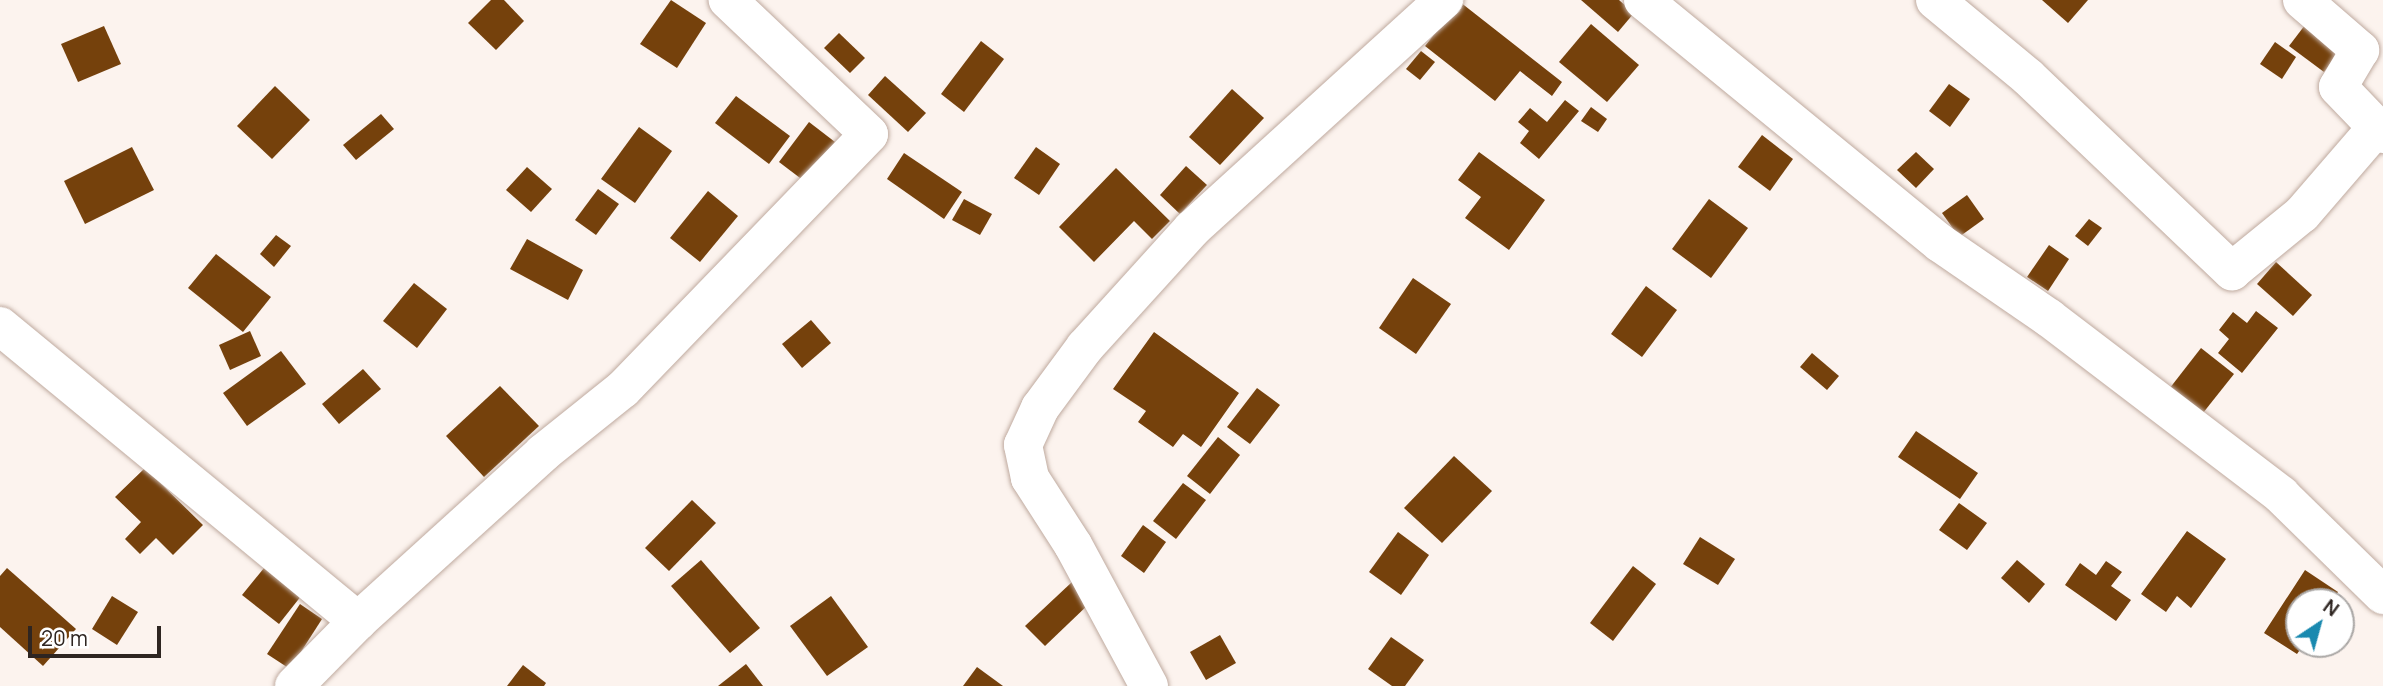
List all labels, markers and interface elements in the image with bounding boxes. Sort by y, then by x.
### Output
north arrow [2285,588,2355,658]
text: N [2318,593,2344,622]
scale bar [32,612,164,656]
text: 20 m [41,624,88,652]

